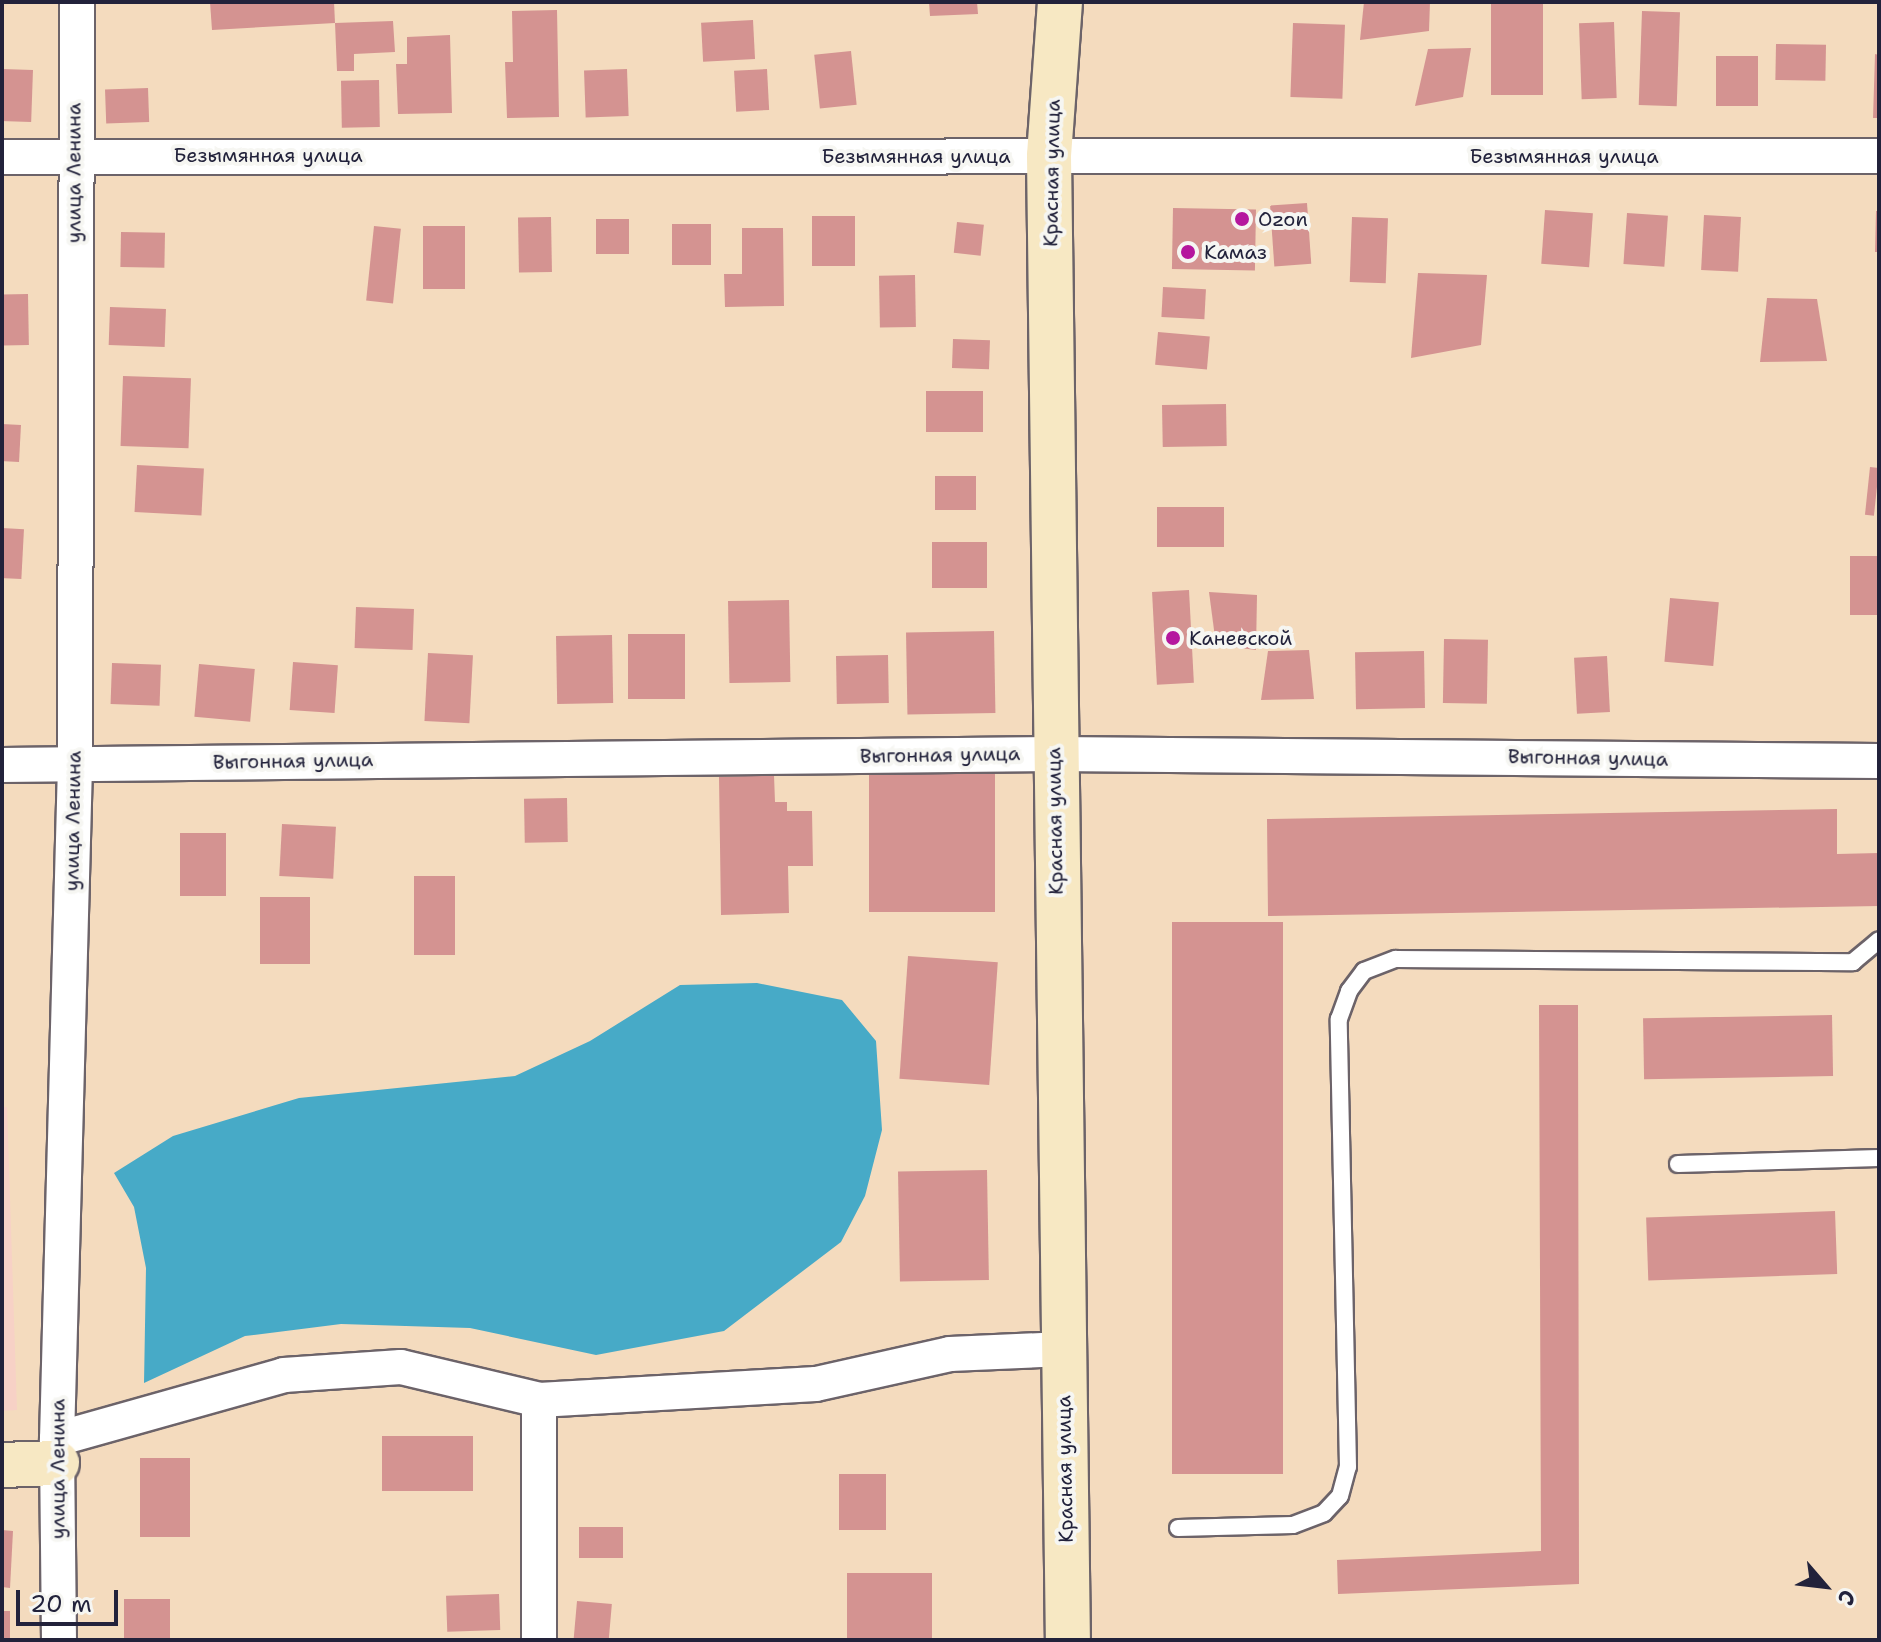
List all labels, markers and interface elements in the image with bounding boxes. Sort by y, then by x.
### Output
street label: Красная улица [1039,99,1065,247]
street label: улица Ленина [62,103,86,243]
street label: Безымянная улица [173,143,363,167]
street label: Безымянная улица [821,144,1011,168]
street label: Безымянная улица [1469,144,1659,168]
place label: Ozon [1258,207,1308,231]
marker: Ozon [1233,210,1251,228]
place label: Камаз [1204,240,1267,264]
marker: Камаз [1179,243,1197,261]
place label: Каневской [1189,626,1292,650]
marker: Каневской [1164,629,1182,647]
street label: Выгонная улица [860,742,1020,768]
street label: Выгонная улица [1508,745,1668,771]
street label: Красная улица [1042,747,1068,895]
street label: Выгонная улица [213,748,373,774]
street label: улица Ленина [60,751,86,891]
street label: Красная улица [1052,1395,1078,1543]
street label: улица Ленина [46,1399,70,1539]
north arrow [1785,1546,1865,1626]
scale bar [20,1574,122,1624]
text: С [1831,1585,1863,1610]
text: 20 m [30,1588,92,1620]

